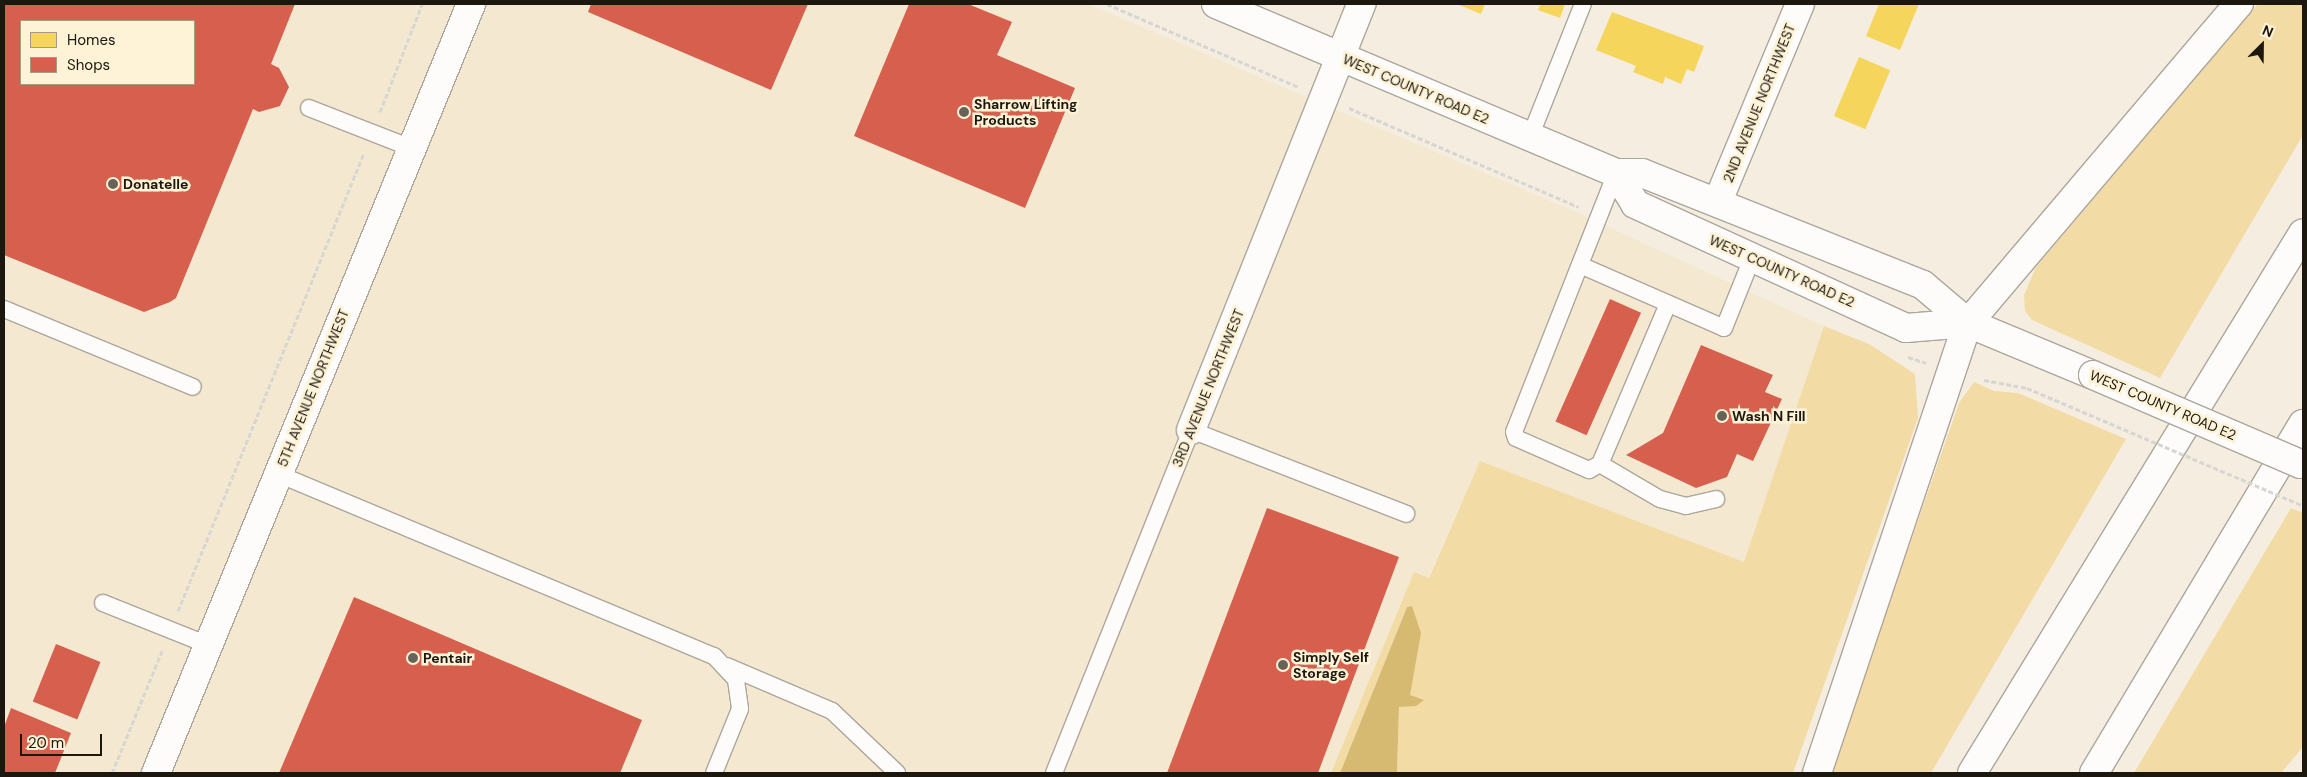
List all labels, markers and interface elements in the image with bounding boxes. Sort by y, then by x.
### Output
legend [20,20,195,85]
north arrow [2237,20,2287,70]
street label: 2ND AVENUE NORTHWEST [1719,21,1799,185]
text: N [2260,21,2276,41]
text: Homes [67,30,116,50]
street label: WEST COUNTY ROAD E2 [1340,51,1492,127]
text: Shops [67,55,110,75]
place label: Sharrow Lifting Products [974,96,1077,128]
marker: Sharrow Lifting Products [958,106,970,118]
place label: Donatelle [123,176,188,192]
marker: Donatelle [107,178,119,190]
street label: WEST COUNTY ROAD E2 [1707,231,1857,311]
street label: 3RD AVENUE NORTHWEST [1169,306,1247,470]
street label: 5TH AVENUE NORTHWEST [274,307,352,469]
street label: WEST COUNTY ROAD E2 [2087,367,2239,443]
place label: Wash N Fill [1732,408,1806,424]
marker: Wash N Fill [1716,410,1728,422]
place label: Simply Self Storage [1293,649,1369,682]
place label: Pentair [423,650,472,666]
marker: Pentair [407,652,419,664]
marker: Simply Self Storage [1277,659,1289,671]
scale bar [22,724,105,756]
text: 20 m [28,733,64,753]

